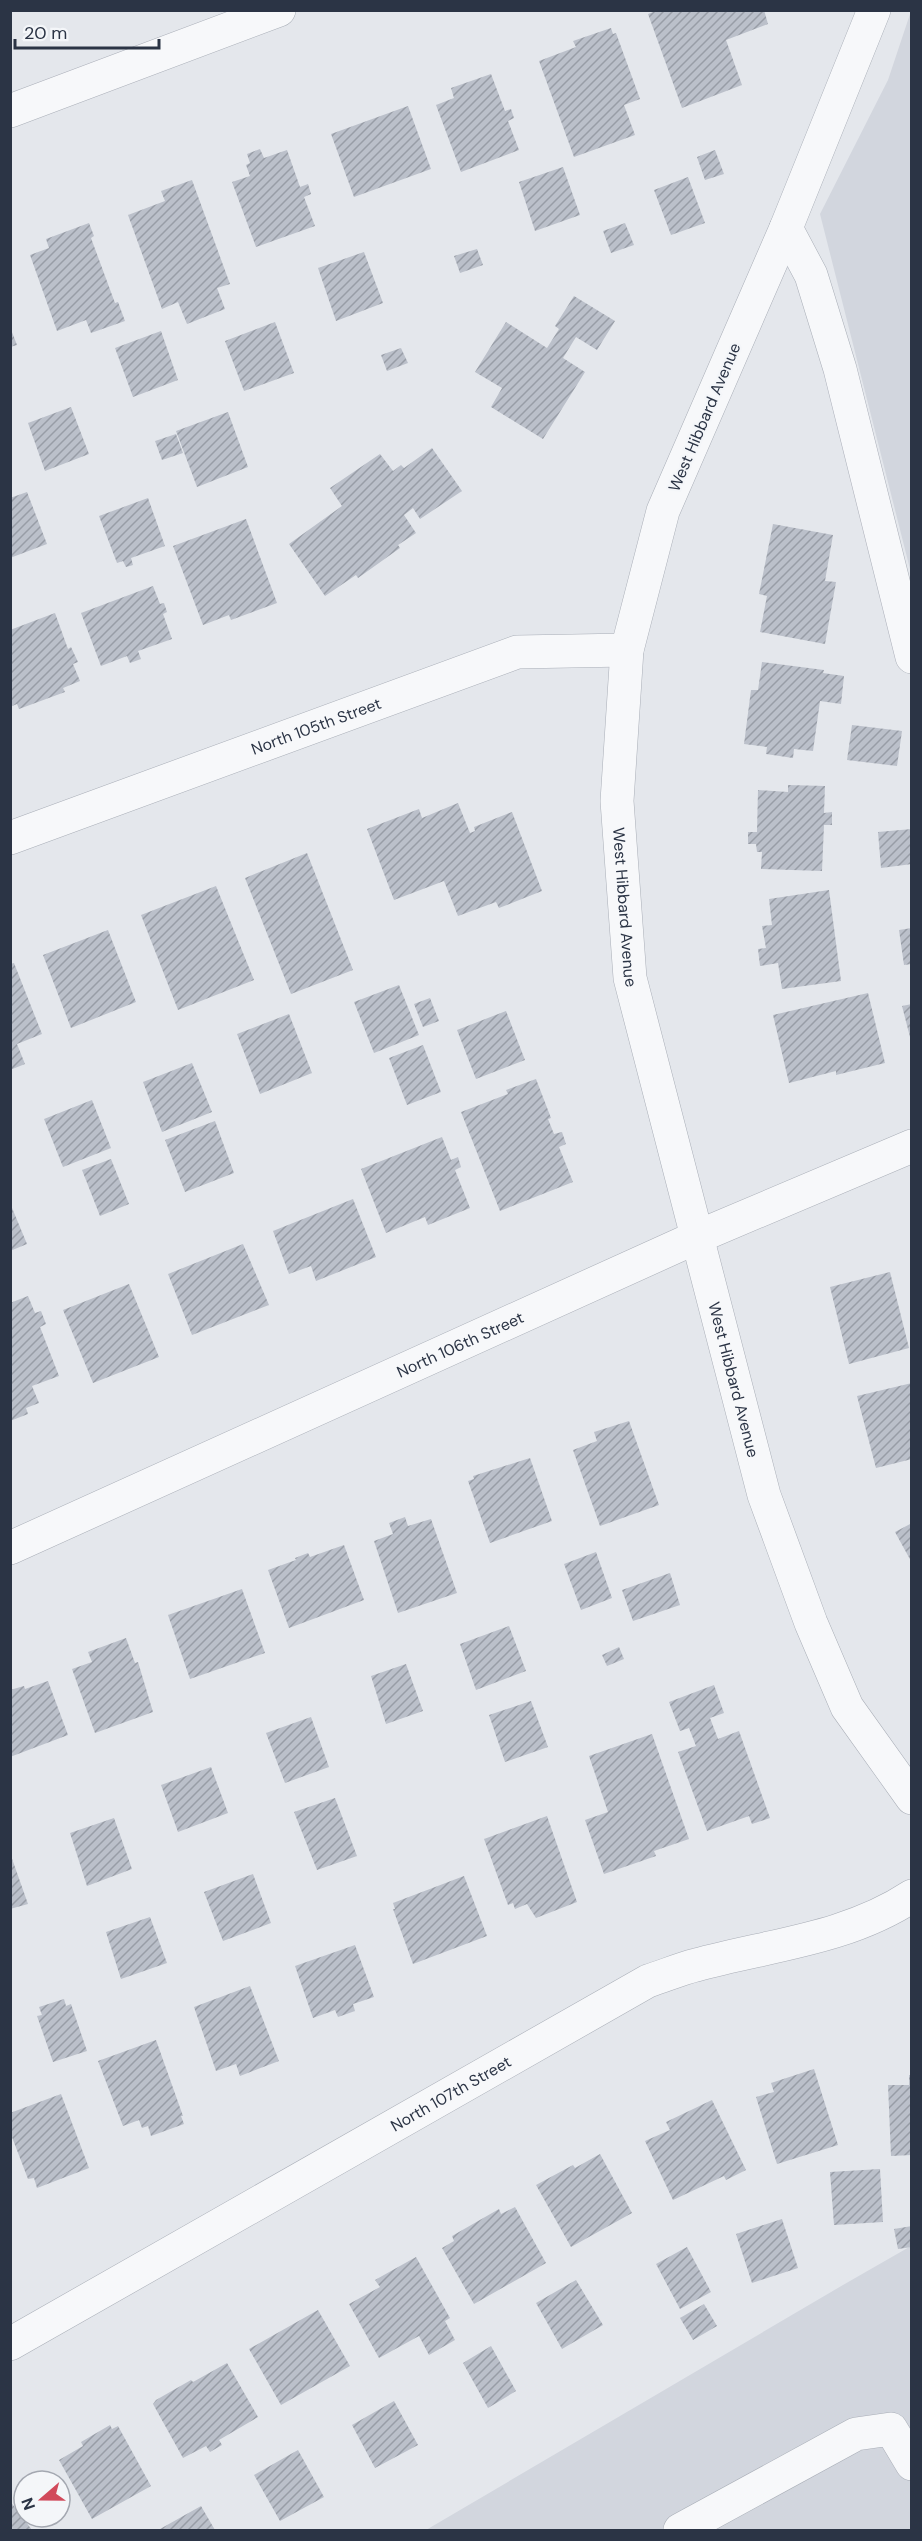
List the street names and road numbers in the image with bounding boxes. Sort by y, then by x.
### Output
street label: West Hibbard Avenue [664,340,745,495]
street label: North 105th Street [248,693,384,760]
street label: West Hibbard Avenue [608,827,642,989]
street label: West Hibbard Avenue [703,1300,764,1460]
street label: North 106th Street [393,1307,527,1383]
street label: North 107th Street [387,2051,515,2136]

